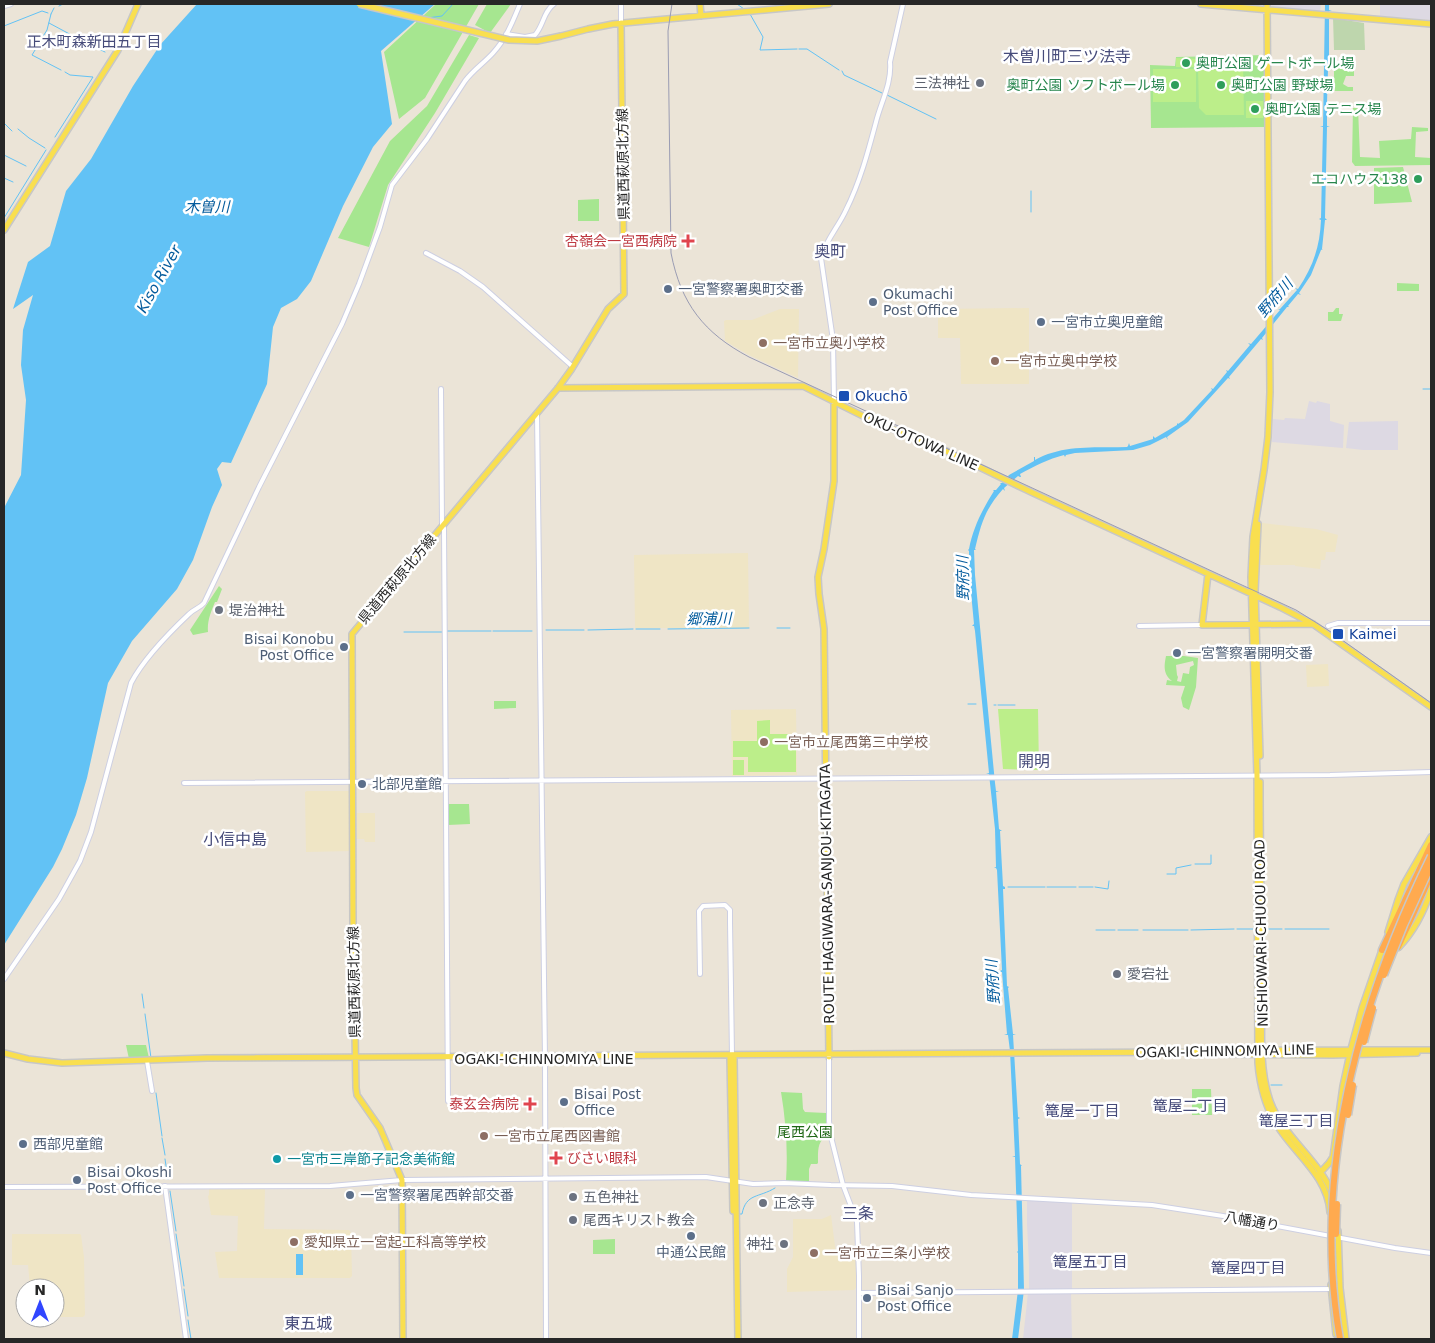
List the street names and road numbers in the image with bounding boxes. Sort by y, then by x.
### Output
street label: 県道西萩原北方線 [614,108,632,220]
street label: OKU-OTOWA LINE [861,408,981,474]
street label: 県道西萩原北方線 [355,531,439,627]
street label: ROUTE HAGIWARA-SANJOU-KITAGATA [817,763,837,1024]
street label: NISHIOWARI-CHUOU ROAD [1251,839,1271,1027]
street label: 県道西萩原北方線 [345,926,363,1038]
street label: OGAKI-ICHINNOMIYA LINE [1135,1041,1315,1061]
street label: OGAKI-ICHINNOMIYA LINE [454,1051,634,1067]
street label: 八幡通り [1223,1208,1281,1234]

